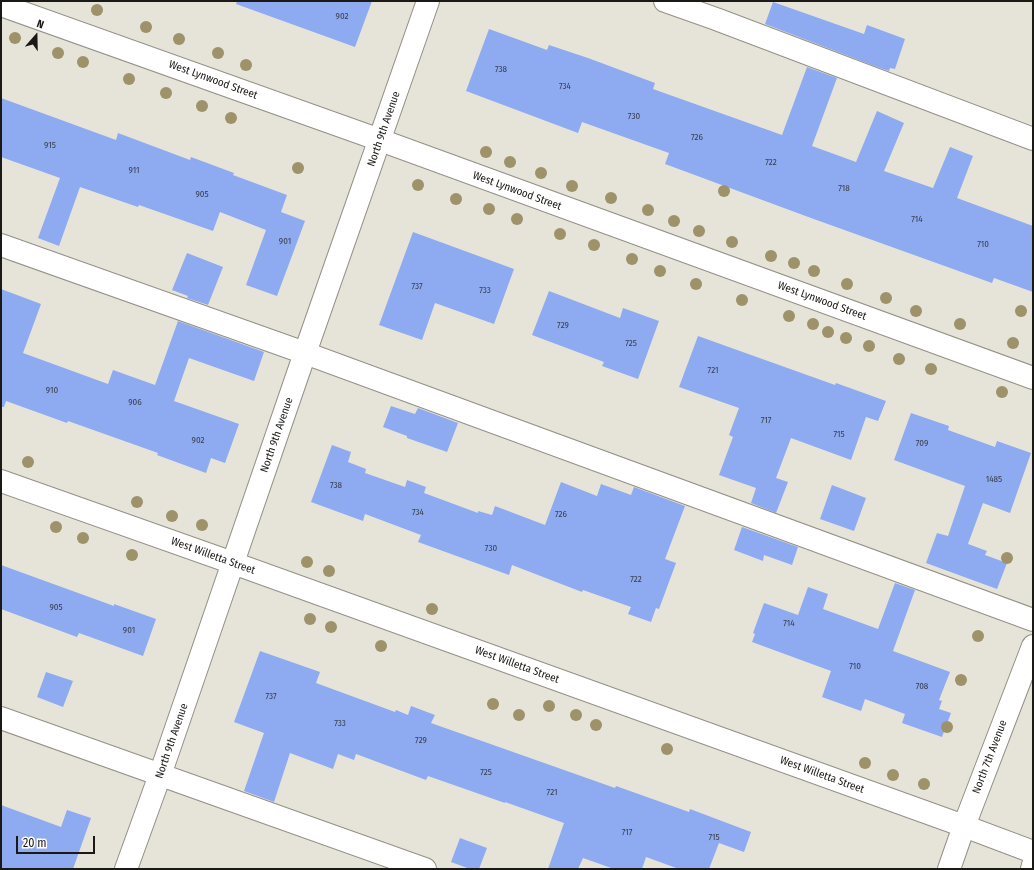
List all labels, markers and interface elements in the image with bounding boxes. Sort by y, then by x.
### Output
house number: 902 [336,11,348,21]
north arrow [16,16,56,56]
text: N [35,17,46,31]
street label: West Lynwood Street [167,58,259,102]
house number: 738 [495,64,507,74]
house number: 734 [559,81,571,91]
street label: North 9th Avenue [365,90,403,168]
house number: 730 [628,111,640,121]
house number: 726 [691,132,703,142]
house number: 915 [44,140,56,150]
house number: 722 [765,157,777,167]
house number: 911 [128,165,140,175]
street label: West Lynwood Street [471,169,563,213]
house number: 718 [838,183,850,193]
house number: 905 [195,189,209,199]
house number: 714 [911,214,923,224]
house number: 901 [279,236,291,246]
house number: 710 [977,239,989,249]
street label: West Lynwood Street [776,279,868,323]
house number: 737 [411,281,423,291]
house number: 733 [479,285,491,295]
house number: 729 [557,320,569,330]
house number: 725 [625,338,637,348]
house number: 721 [708,365,718,375]
house number: 910 [46,385,58,395]
street label: North 9th Avenue [258,396,296,474]
house number: 906 [128,397,142,407]
house number: 717 [761,415,771,425]
house number: 715 [833,429,845,439]
house number: 902 [192,435,204,445]
house number: 709 [916,438,928,448]
house number: 1485 [986,474,1002,484]
house number: 738 [330,480,342,490]
house number: 734 [412,507,424,517]
house number: 726 [555,509,567,519]
street label: West Willetta Street [169,535,257,577]
house number: 730 [485,543,497,553]
house number: 722 [630,574,642,584]
house number: 905 [49,602,63,612]
house number: 714 [783,618,795,628]
house number: 901 [123,625,135,635]
street label: West Willetta Street [473,644,561,686]
house number: 710 [849,661,861,671]
house number: 708 [916,681,928,691]
house number: 737 [265,691,277,701]
street label: North 9th Avenue [153,702,191,780]
house number: 733 [334,718,346,728]
street label: North 7th Avenue [970,718,1010,796]
house number: 729 [415,735,427,745]
street label: West Willetta Street [778,754,866,796]
house number: 725 [480,767,492,777]
house number: 721 [547,787,557,797]
house number: 717 [622,827,632,837]
scale bar [18,828,97,854]
house number: 715 [708,832,720,842]
text: 20 m [23,836,47,850]

